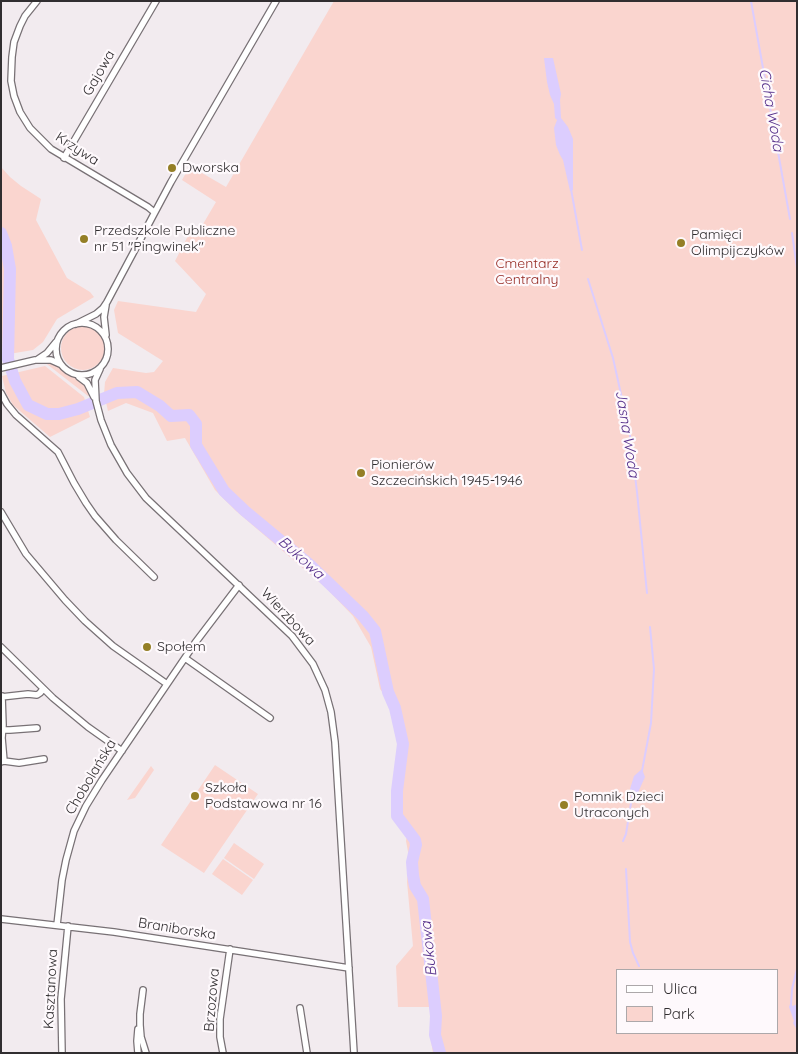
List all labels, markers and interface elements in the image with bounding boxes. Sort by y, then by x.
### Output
street label: Gajowa [79,47,119,99]
water label: Cicha Woda [755,67,787,153]
street label: Krzywa [52,129,102,169]
place label: Dworska [182,160,239,176]
marker: Dworska [166,162,178,174]
place label: Przedszkole Publiczne nr 51 "Pingwinek" [94,223,235,256]
place label: Pamięci Olimpijczyków [691,227,784,260]
marker: Przedszkole Publiczne nr 51 "Pingwinek" [78,233,90,245]
marker: Pamięci Olimpijczyków [675,237,687,249]
park label: Cmentarz Centralny [495,256,559,288]
water label: Jasna Woda [611,389,643,479]
place label: Pionierów Szczecińskich 1945-1946 [371,457,522,490]
marker: Pionierów Szczecińskich 1945-1946 [355,467,367,479]
water label: Bukowa [274,533,328,583]
street label: Wierzbowa [257,585,319,649]
place label: Społem [157,639,206,655]
marker: Społem [141,641,153,653]
street label: Chobolańska [62,736,120,818]
place label: Szkoła Podstawowa nr 16 [205,780,322,812]
place label: Pomnik Dzieci Utraconych [574,789,664,822]
marker: Szkoła Podstawowa nr 16 [189,790,201,802]
marker: Pomnik Dzieci Utraconych [558,799,570,811]
street label: Braniborska [137,915,217,943]
water label: Bukowa [417,920,441,978]
street label: Kasztanowa [41,949,61,1029]
street label: Brzozowa [201,968,223,1032]
legend [616,969,778,1034]
text: Ulica [663,979,697,998]
text: Park [663,1004,695,1023]

